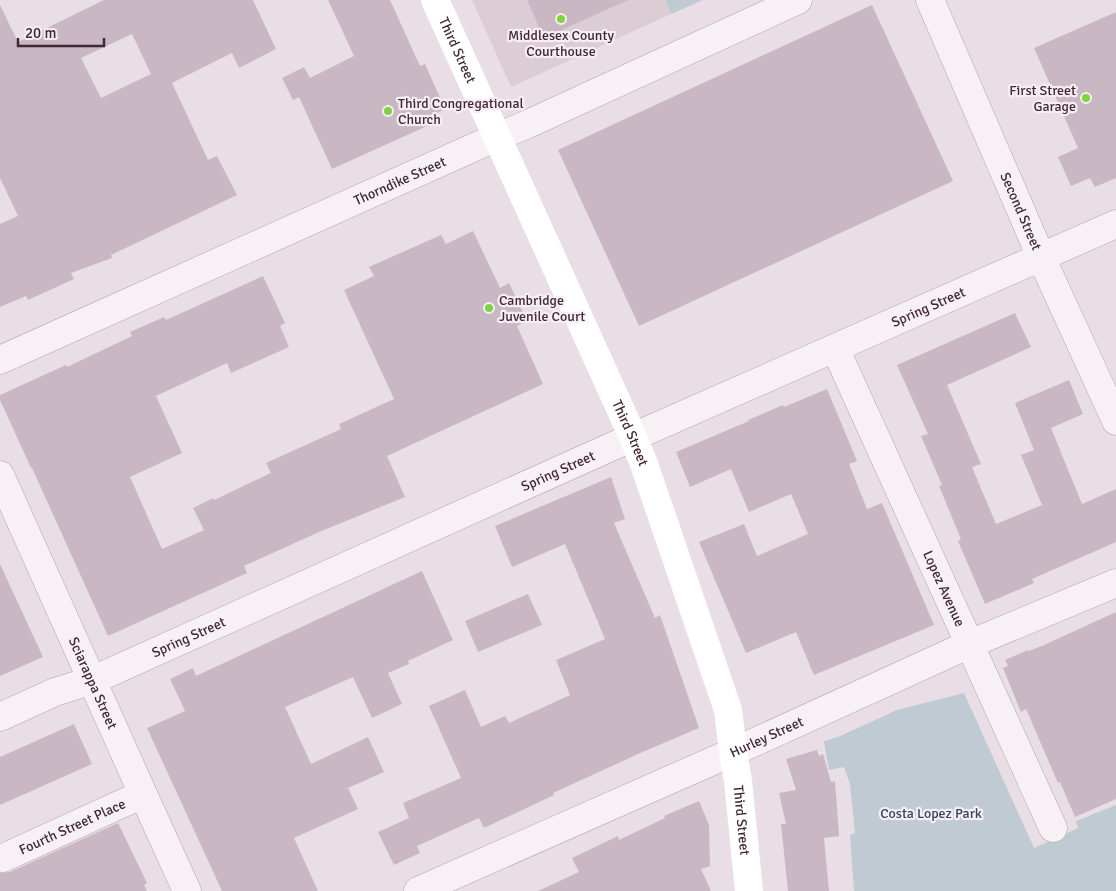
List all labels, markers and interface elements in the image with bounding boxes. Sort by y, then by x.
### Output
marker: Middlesex County Courthouse [555,13,567,25]
scale bar [18,15,104,47]
street label: Third Street [435,15,480,86]
text: 20 m [25,24,56,42]
place label: Middlesex County Courthouse [508,27,614,60]
place label: First Street Garage [1009,82,1076,115]
marker: First Street Garage [1080,92,1092,104]
place label: Third Congregational Church [398,95,524,128]
marker: Third Congregational Church [382,105,394,117]
street label: Thorndike Street [351,153,449,209]
street label: Second Street [996,170,1045,253]
street label: Spring Street [889,284,968,331]
place label: Cambridge Juvenile Court [499,292,585,325]
marker: Cambridge Juvenile Court [483,302,495,314]
street label: Third Street [608,397,652,469]
street label: Spring Street [519,447,598,495]
street label: Lopez Avenue [919,548,968,629]
street label: Spring Street [149,613,228,661]
street label: Sciarappa Street [65,635,121,732]
street label: Hurley Street [727,713,806,761]
street label: Third Street [729,784,753,856]
street label: Fourth Street Place [16,795,128,859]
park label: Costa Lopez Park [880,805,982,822]

